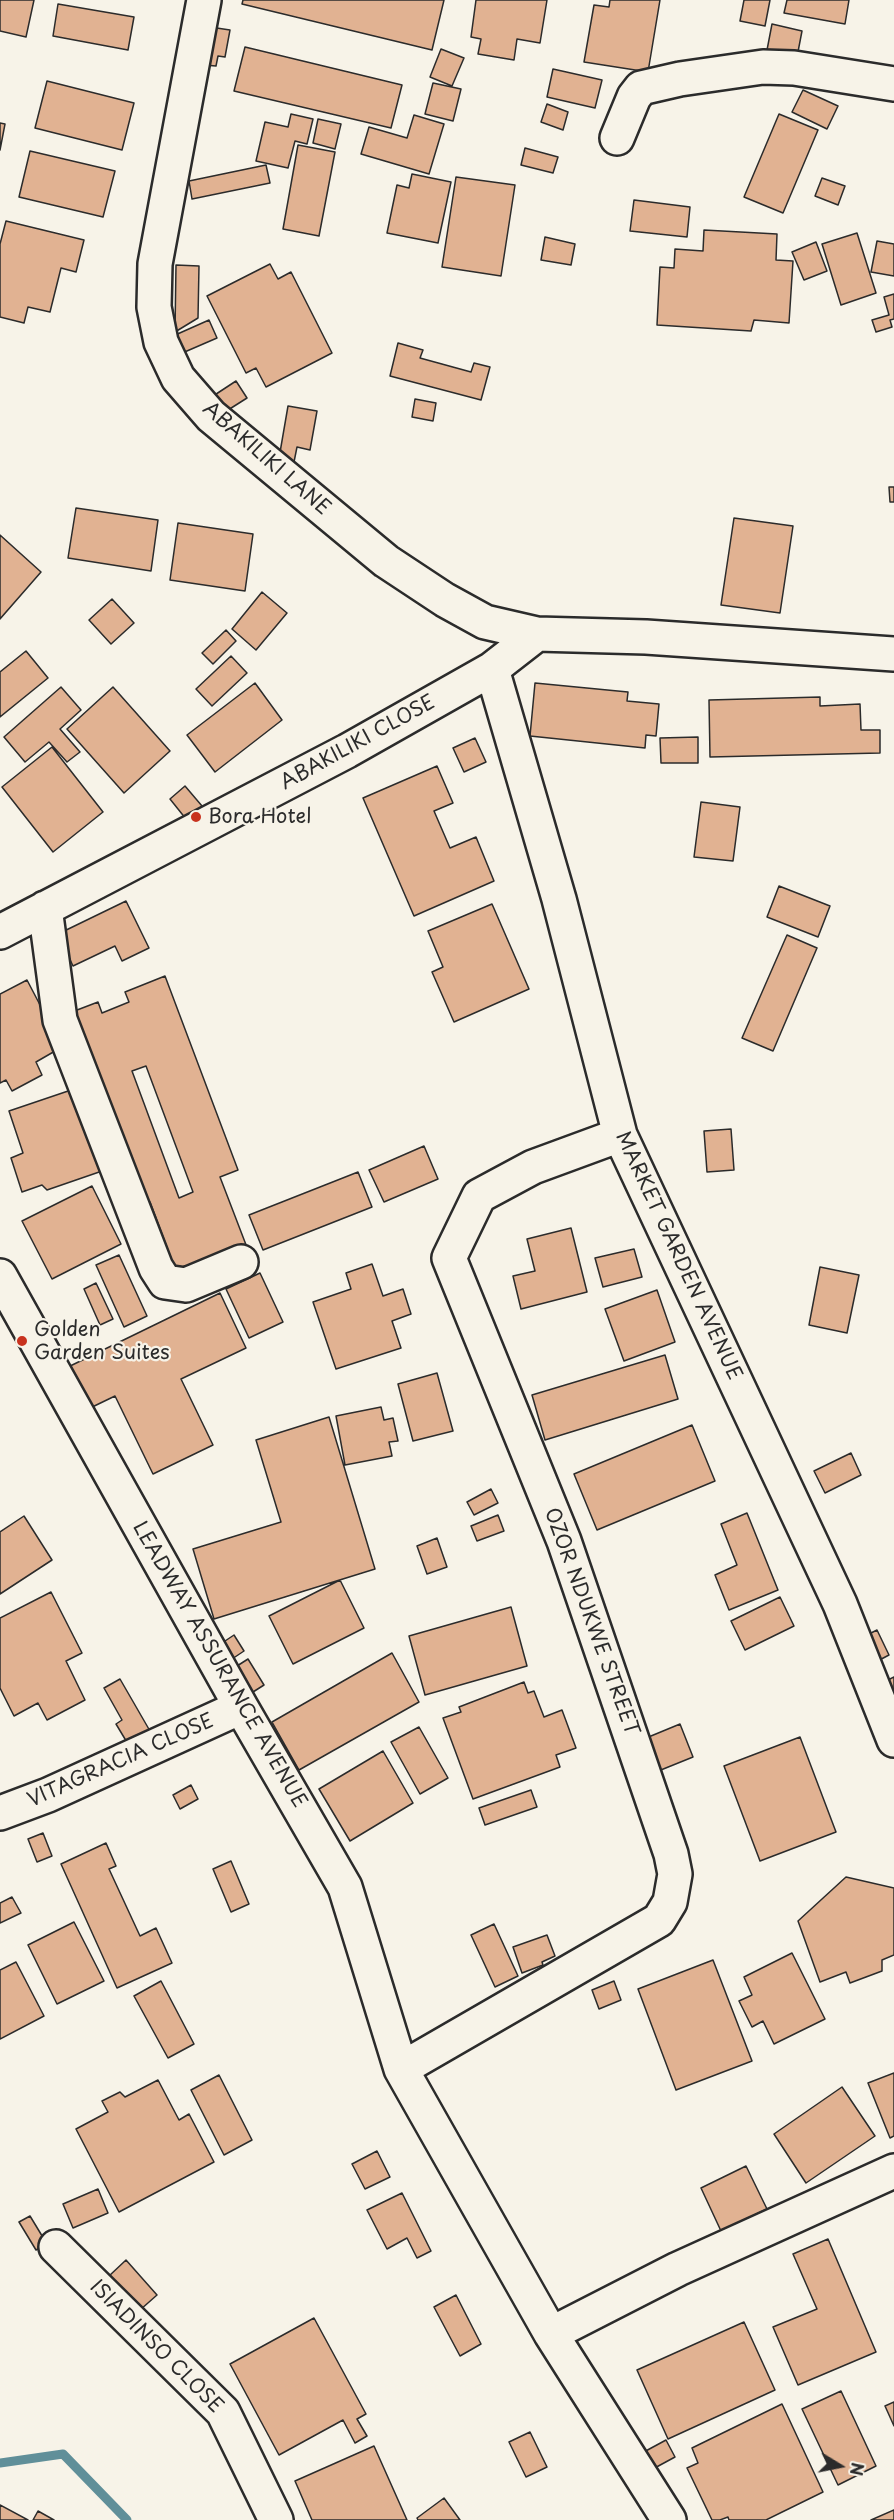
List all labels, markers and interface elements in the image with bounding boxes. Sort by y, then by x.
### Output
street label: ABAKILIKI LANE [197,397,335,521]
street label: ABAKILIKI CLOSE [276,690,440,796]
place label: Bora Hotel [208,805,311,829]
marker: Bora Hotel [189,810,203,824]
street label: MARKET GARDEN AVENUE [610,1128,746,1384]
place label: Golden Garden Suites [34,1318,169,1365]
marker: Golden Garden Suites [15,1334,29,1348]
street label: OZOR NDUKWE STREET [539,1505,643,1739]
street label: LEADWAY ASSURANCE AVENUE [127,1518,311,1812]
street label: VITAGRACIA CLOSE [24,1709,218,1813]
street label: ISIADINSO CLOSE [84,2275,228,2419]
north arrow [810,2436,870,2496]
text: N [845,2461,871,2477]

